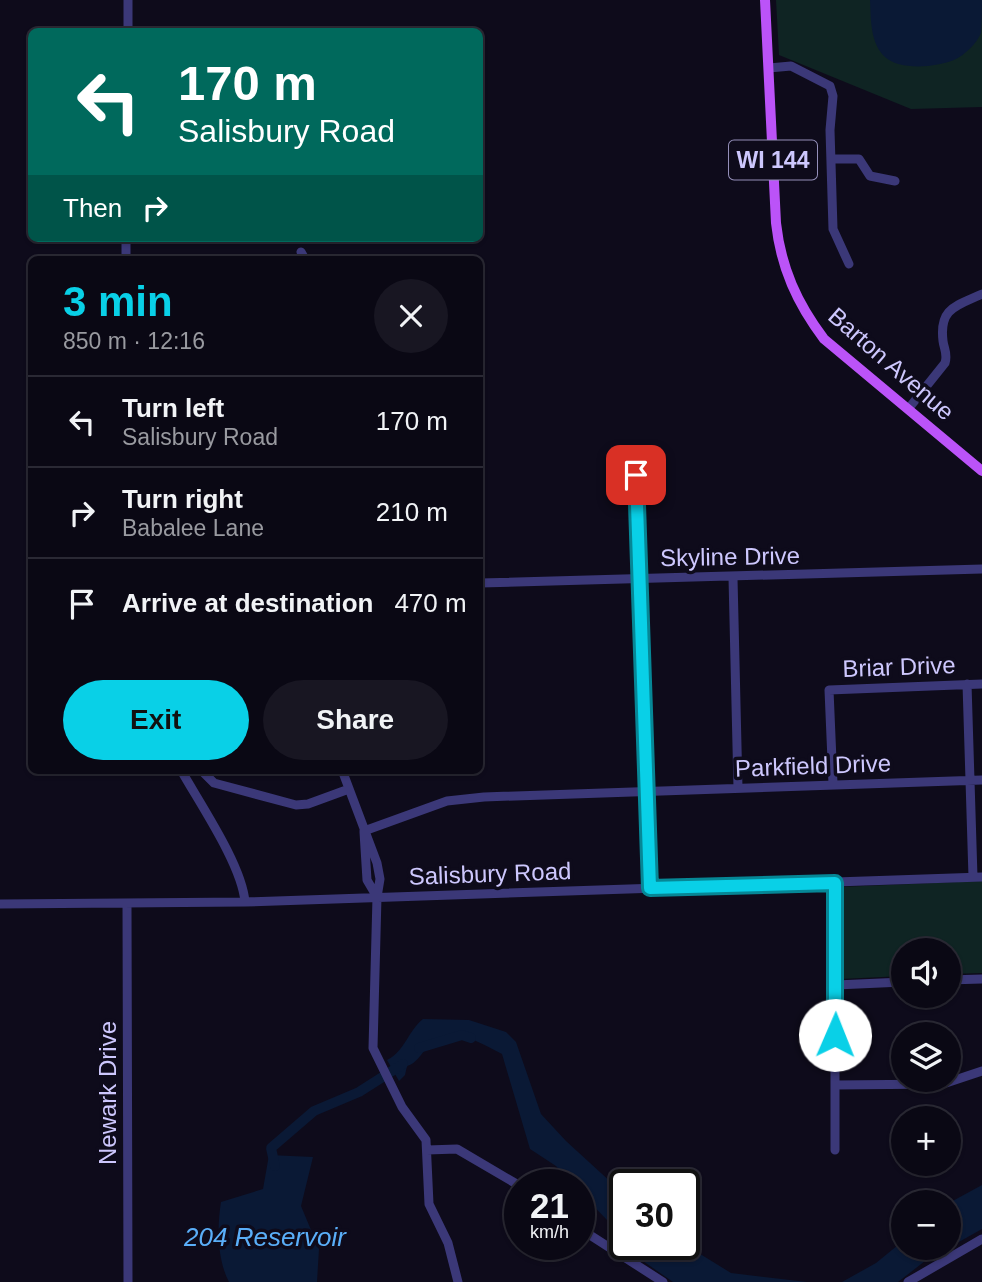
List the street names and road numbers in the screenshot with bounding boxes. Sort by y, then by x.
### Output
road number: WI 144 [729,140,817,180]
street label: Barton Avenue [823,302,959,425]
street label: Skyline Drive [660,542,800,571]
street label: Briar Drive [842,651,956,682]
street label: Parkfield Drive [735,749,891,782]
street label: Salisbury Road [408,857,572,890]
street label: Newark Drive [94,1021,121,1165]

